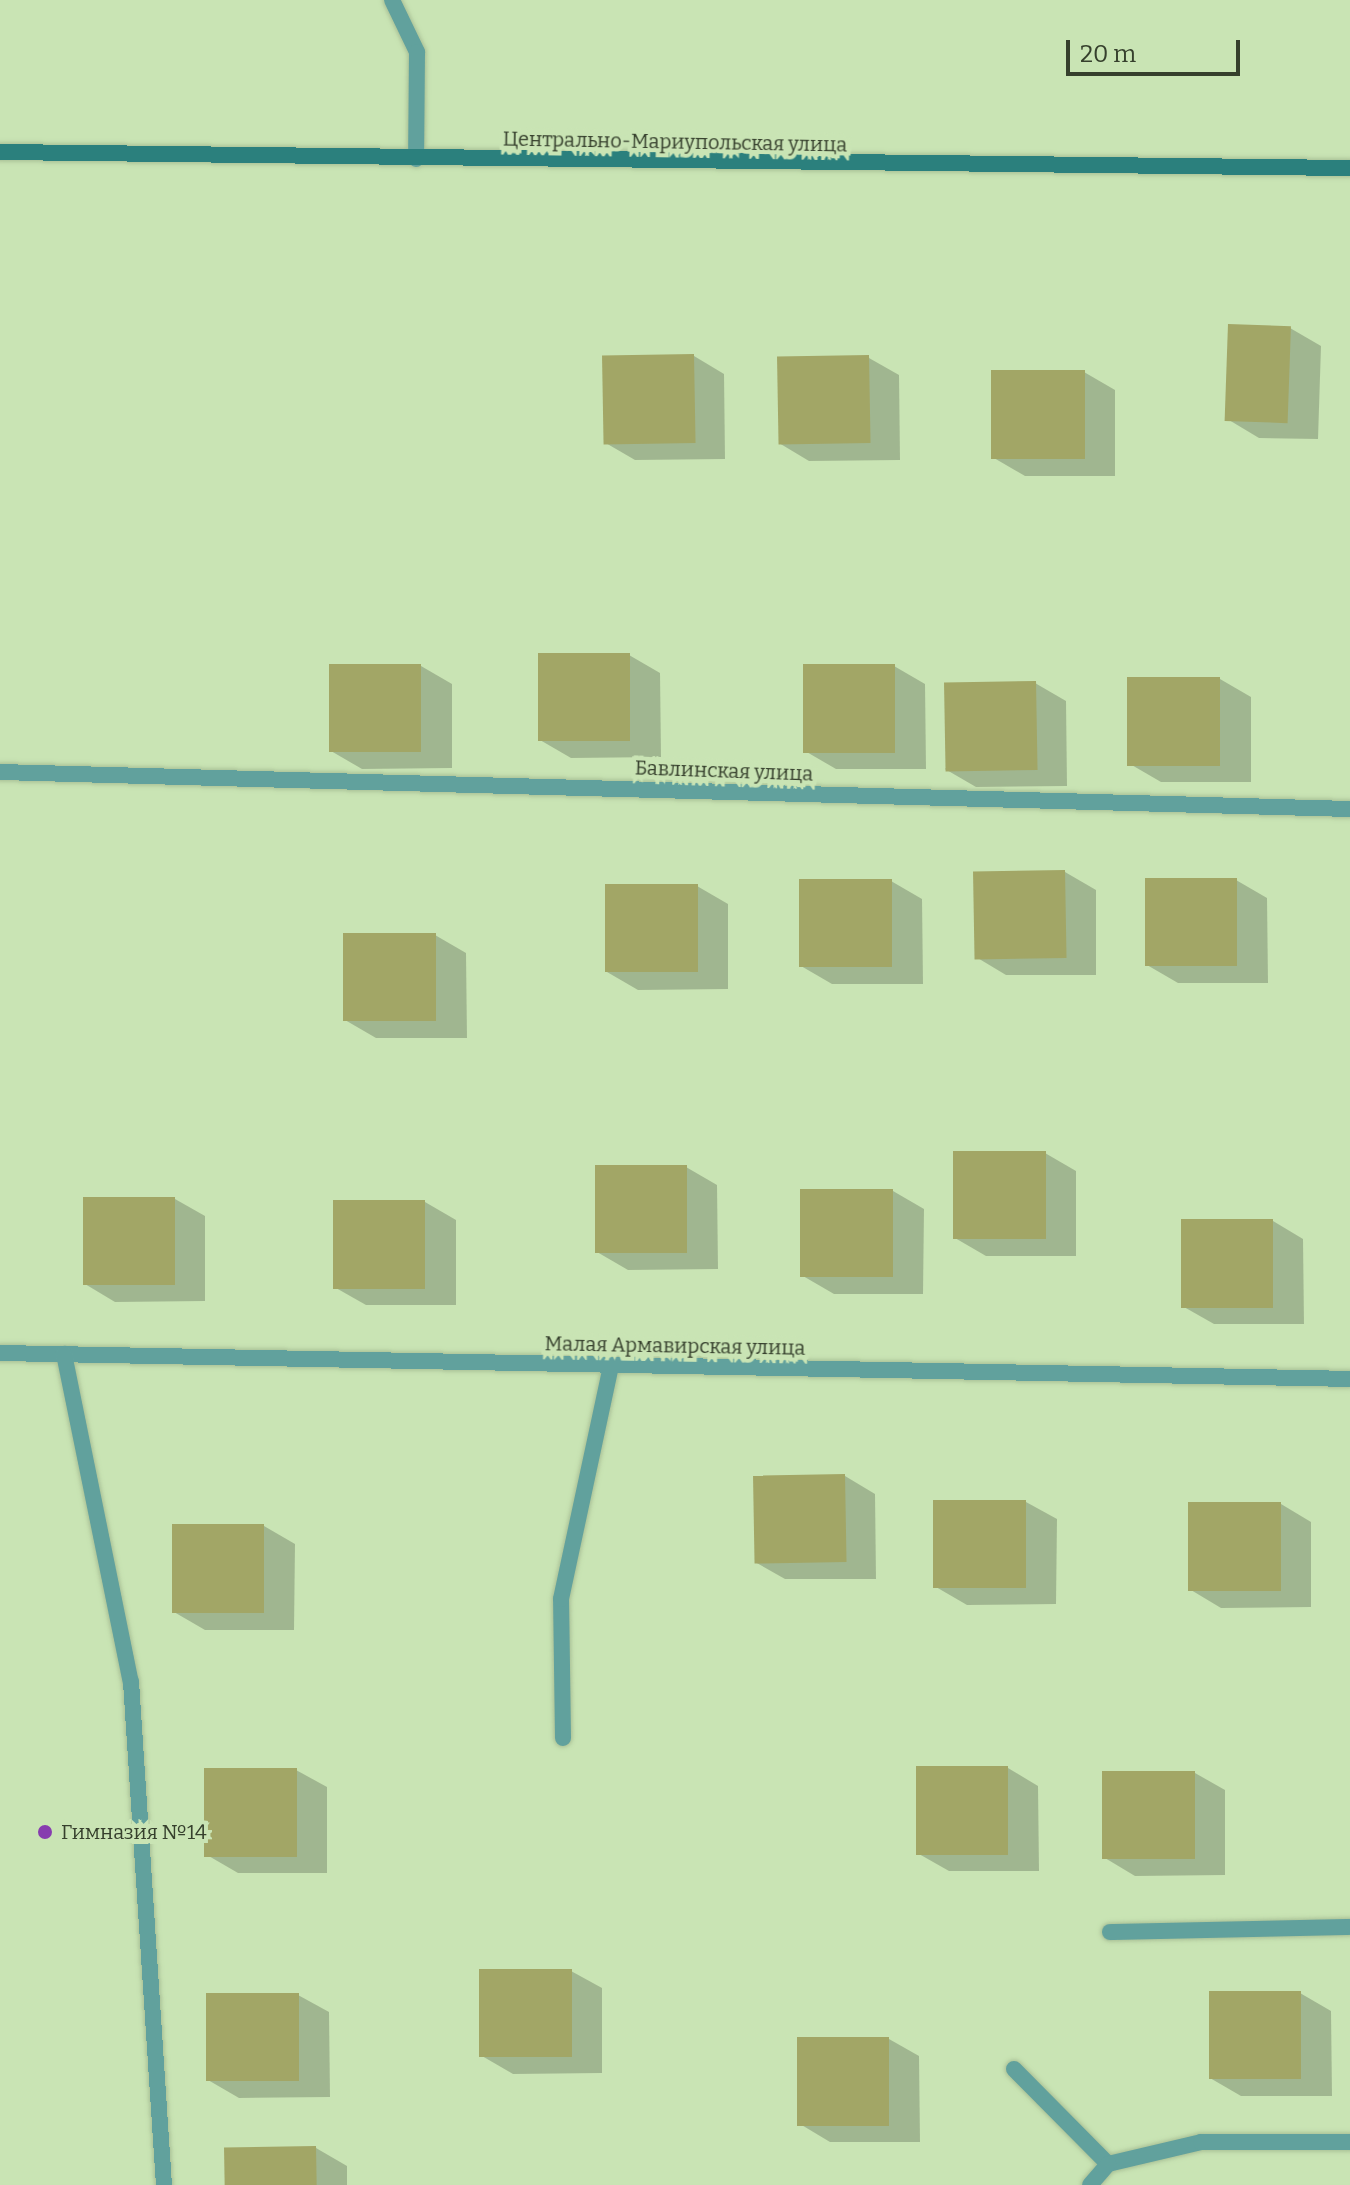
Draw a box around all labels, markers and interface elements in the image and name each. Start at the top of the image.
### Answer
scale bar [1070,24,1244,74]
text: 20 m [1080,40,1136,68]
street label: Центрально-Мариупольская улица [503,127,847,157]
street label: Бавлинская улица [634,756,814,786]
street label: Малая Армавирская улица [544,1332,806,1360]
place label: Гимназия №14 [61,1820,207,1844]
marker: Гимназия №14 [36,1823,54,1841]

